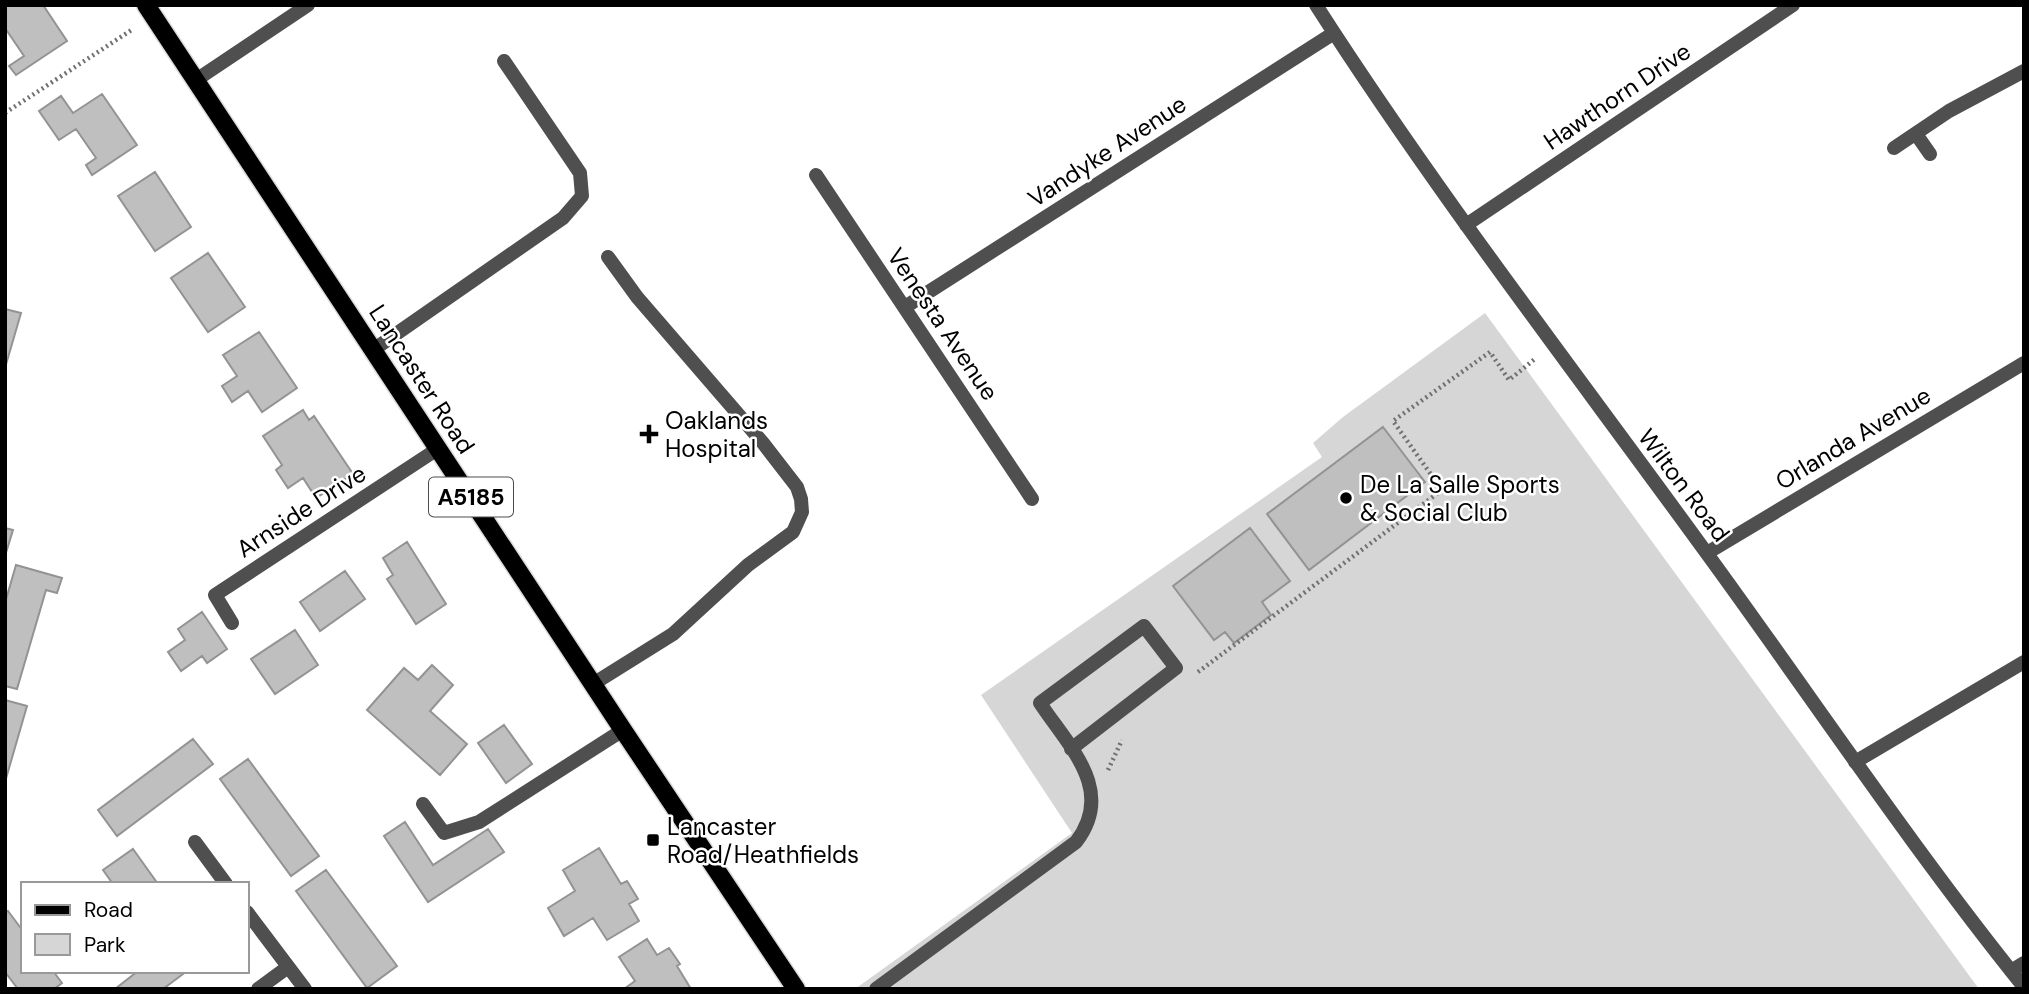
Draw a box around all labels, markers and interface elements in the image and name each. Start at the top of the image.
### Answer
street label: Hawthorn Drive [1538,35,1696,157]
street label: Vandyke Avenue [1022,88,1192,214]
street label: Venesta Avenue [881,242,1005,406]
street label: Lancaster Road [362,299,482,459]
street label: Orlanda Avenue [1770,379,1936,497]
place label: Oaklands Hospital [665,405,768,464]
street label: Wilton Road [1631,422,1737,548]
marker: Oaklands Hospital [639,424,659,444]
street label: Arnside Drive [230,458,372,564]
place label: De La Salle Sports & Social Club [1360,469,1560,528]
road number: A5185 [429,477,513,516]
marker: De La Salle Sports & Social Club [1338,490,1354,506]
place label: Lancaster Road/Heathfields [667,811,859,870]
marker: Lancaster Road/Heathfields [645,832,661,848]
legend [21,882,248,973]
text: Road [84,896,133,924]
text: Park [84,931,126,959]

